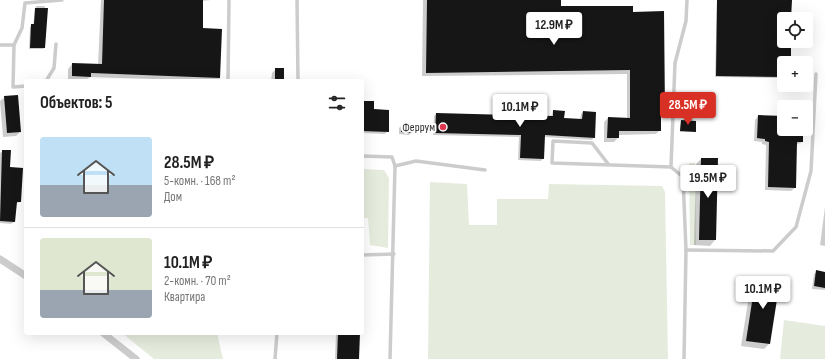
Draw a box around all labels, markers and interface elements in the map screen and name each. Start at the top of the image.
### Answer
pin: 12.9M ₽ [517,12,591,46]
map controls [777,12,813,136]
button: locate [777,12,813,48]
text: 12.9M ₽ [535,17,573,33]
button: + [777,56,813,92]
icon: filters [326,92,348,114]
pin: 28.5M ₽ [651,92,725,126]
text: Объектов: 5 [40,93,113,113]
pin: 10.1M ₽ [483,94,557,128]
text: 28.5M ₽ [669,97,707,113]
text: 10.1M ₽ [502,99,538,115]
button: − [777,100,813,136]
place label: Феррум [402,120,435,135]
marker: Феррум [438,122,448,132]
icon: home [72,153,120,201]
text: 28.5M ₽ [164,153,214,173]
pin: 19.5M ₽ [671,165,745,199]
text: 19.5M ₽ [689,170,727,186]
text: 5-комн. · 168 m² [164,173,236,189]
text: Дом [164,189,182,205]
text: 10.1M ₽ [164,253,212,273]
icon: home [72,254,120,302]
text: 2-комн. · 70 m² [164,273,231,289]
pin: 10.1M ₽ [726,276,800,310]
text: 10.1M ₽ [745,281,781,297]
text: Квартира [164,289,205,305]

